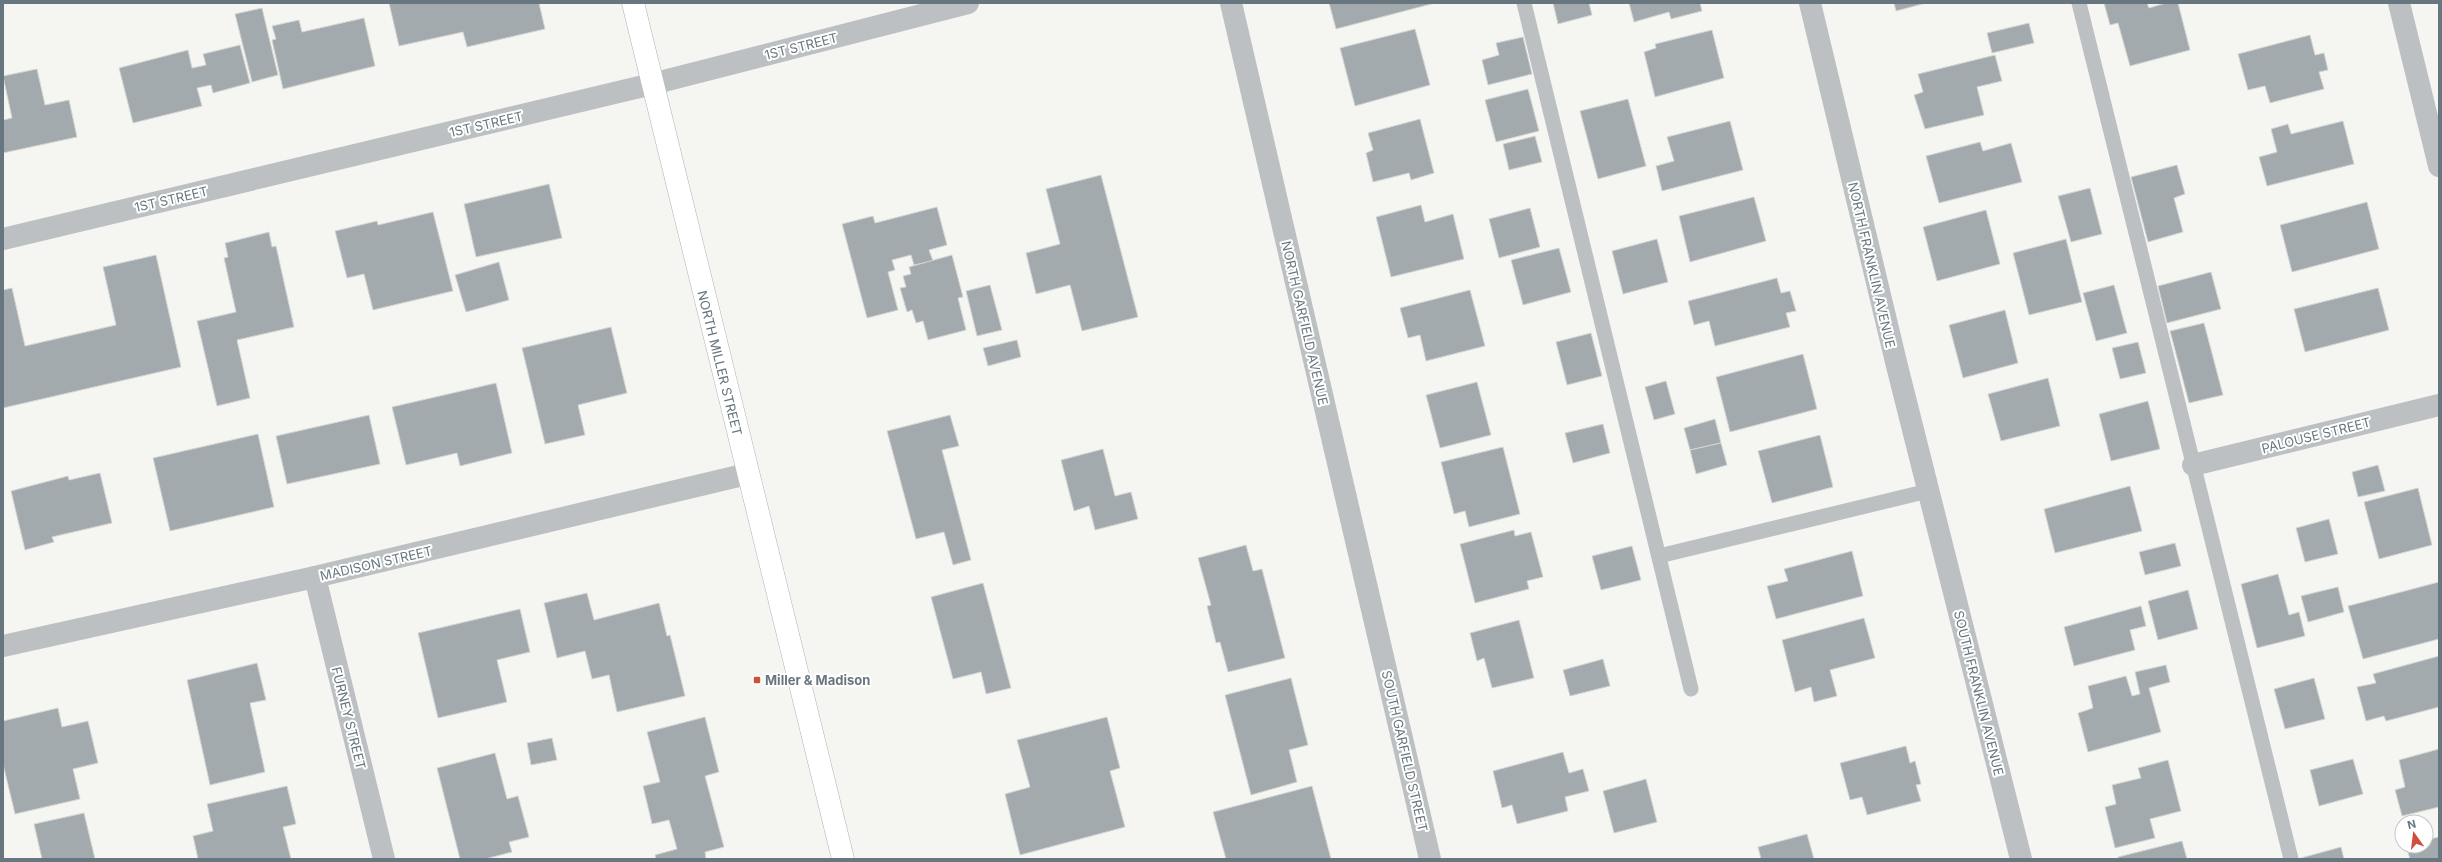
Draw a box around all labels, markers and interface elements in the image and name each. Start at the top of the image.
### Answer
street label: 1ST STREET [763,29,839,63]
street label: 1ST STREET [448,108,524,140]
street label: NORTH FRANKLIN AVENUE [1845,180,1899,350]
street label: 1ST STREET [133,183,209,215]
street label: NORTH GARFIELD AVENUE [1278,239,1332,407]
street label: NORTH MILLER STREET [694,289,746,437]
street label: PALOUSE STREET [2260,414,2372,456]
street label: MADISON STREET [318,542,434,584]
street label: SOUTH FRANKLIN AVENUE [1951,609,2007,777]
street label: FURNEY STREET [329,665,369,771]
street label: SOUTH GARFIELD STREET [1379,669,1431,833]
place label: Miller & Madison [765,672,870,688]
marker: Miller & Madison [752,675,762,685]
north arrow [2394,814,2434,854]
text: N [2406,816,2417,832]

